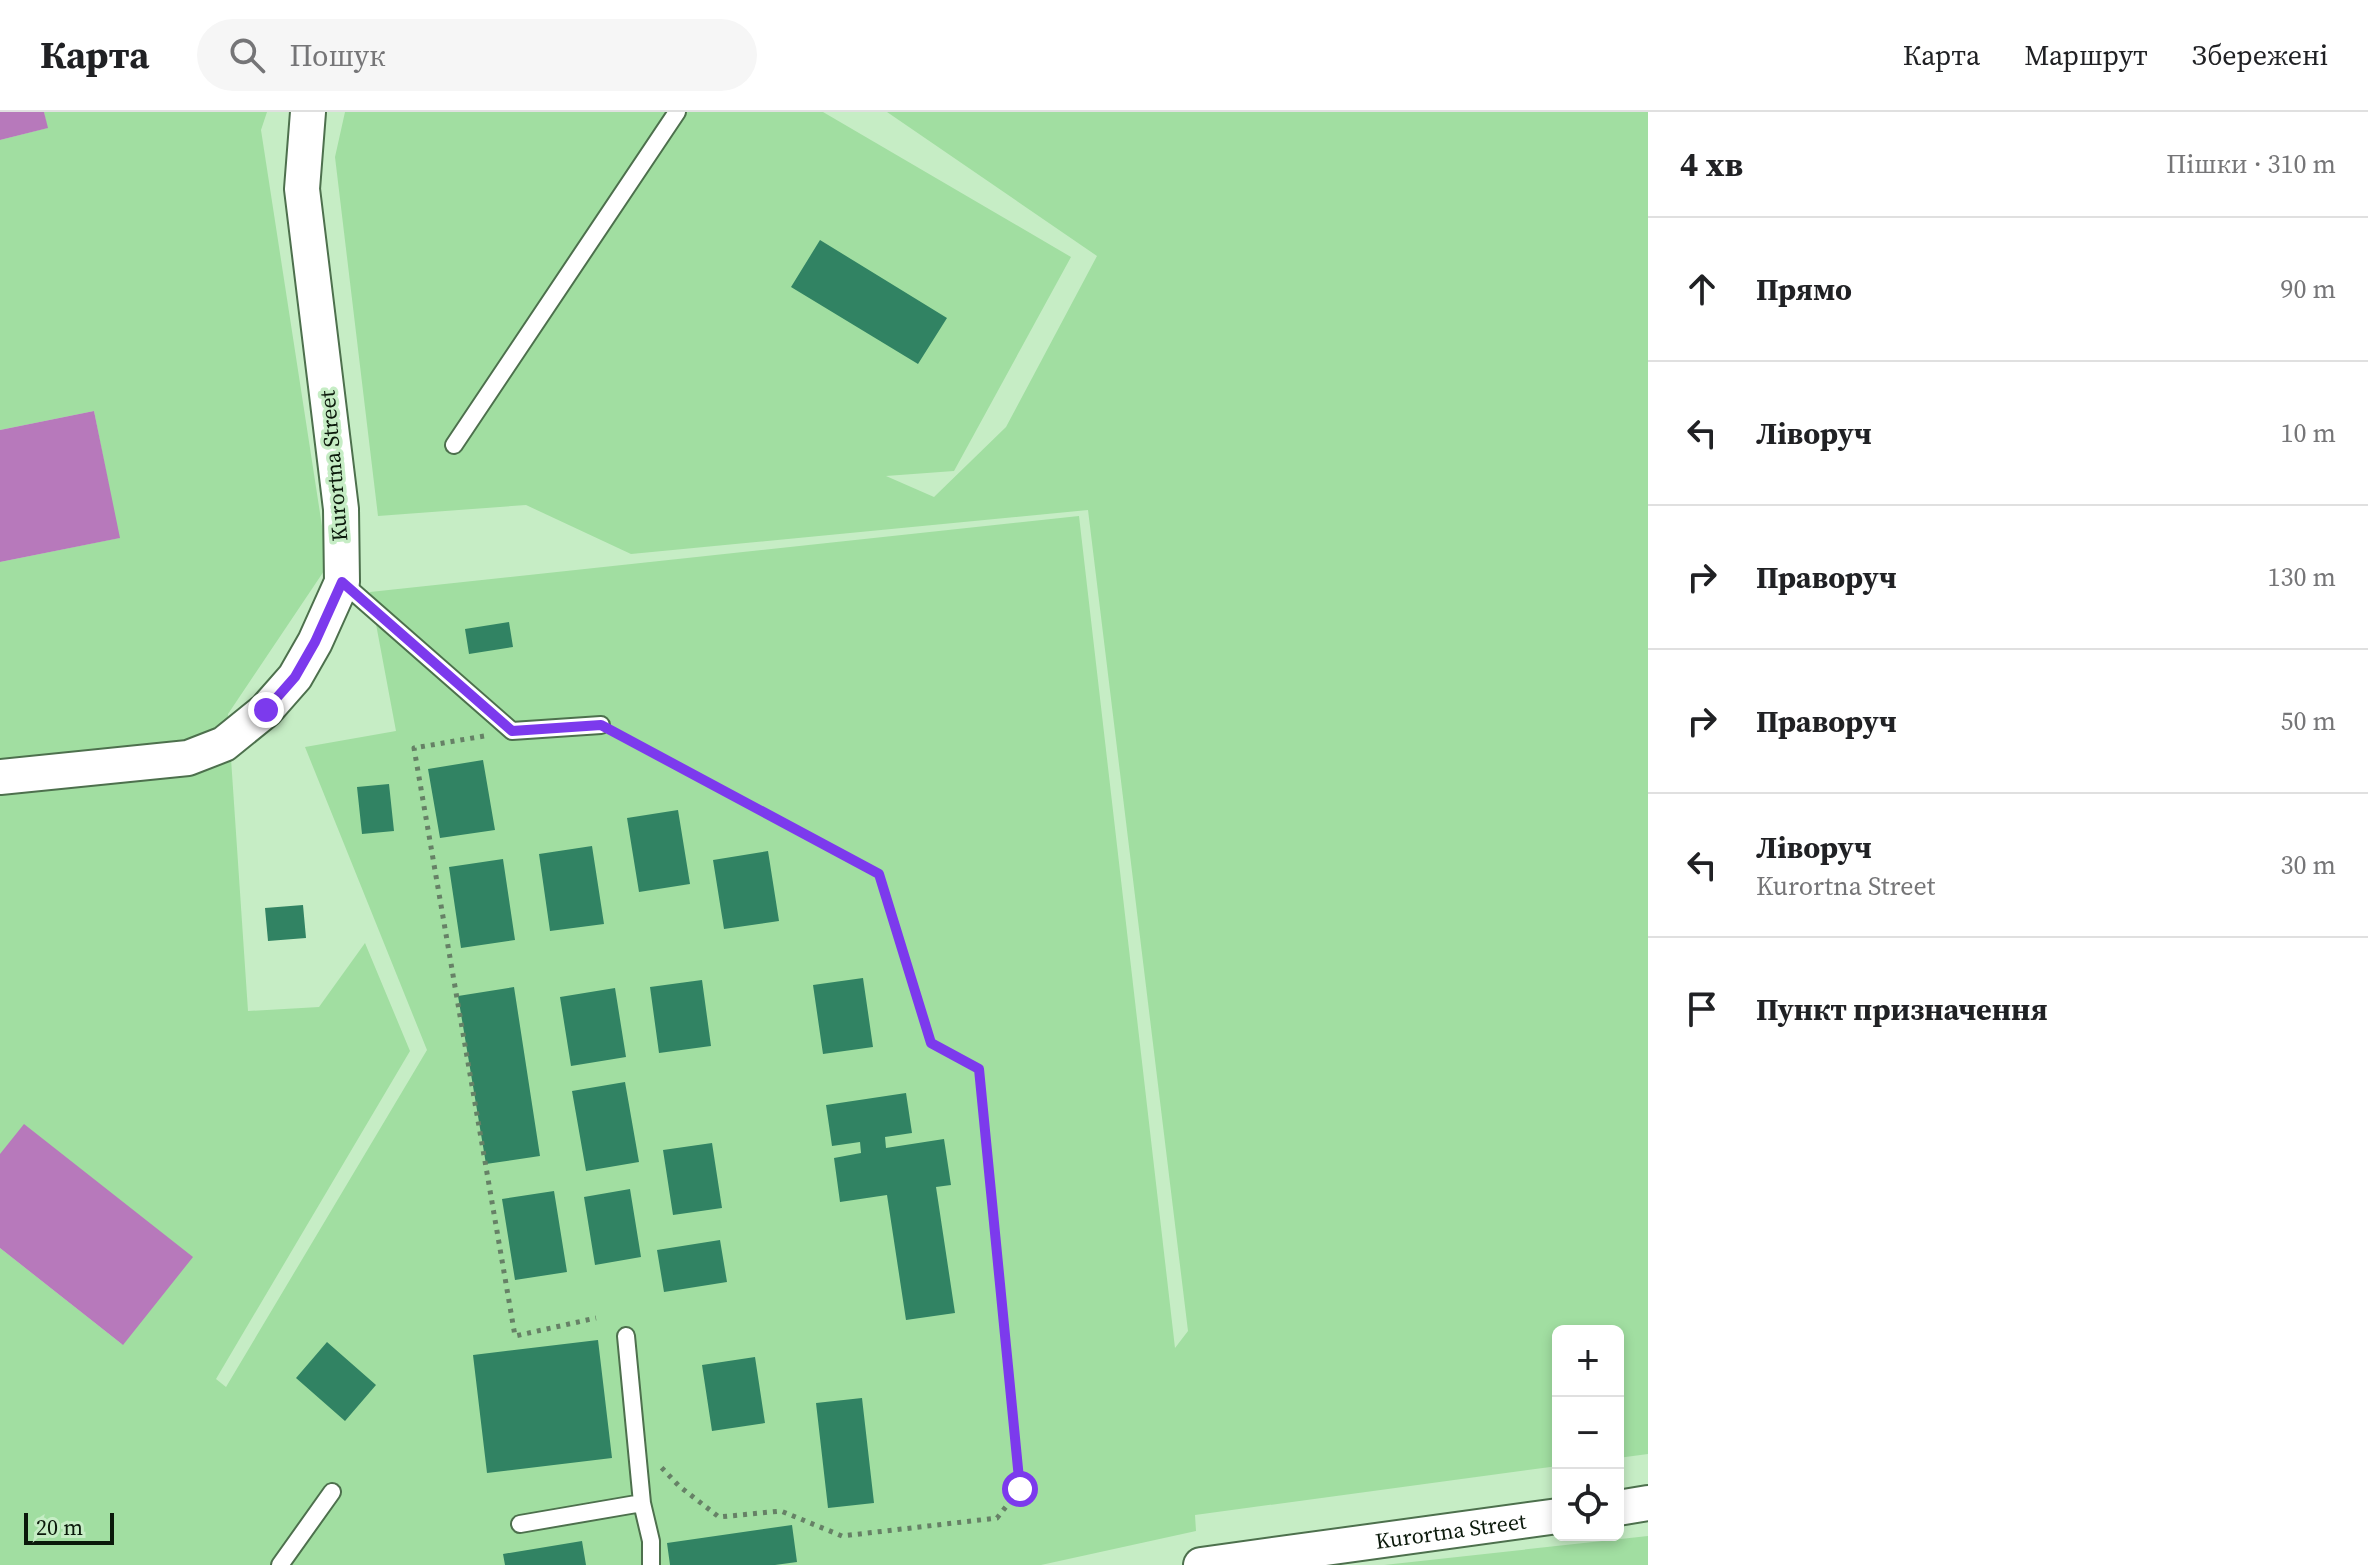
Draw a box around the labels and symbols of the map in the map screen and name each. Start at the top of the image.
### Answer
street label: Kurortna Street [311,388,355,543]
route end [248,692,284,728]
route start [1002,1471,1038,1507]
street label: Kurortna Street [1373,1505,1529,1556]
scale bar [24,1509,114,1545]

